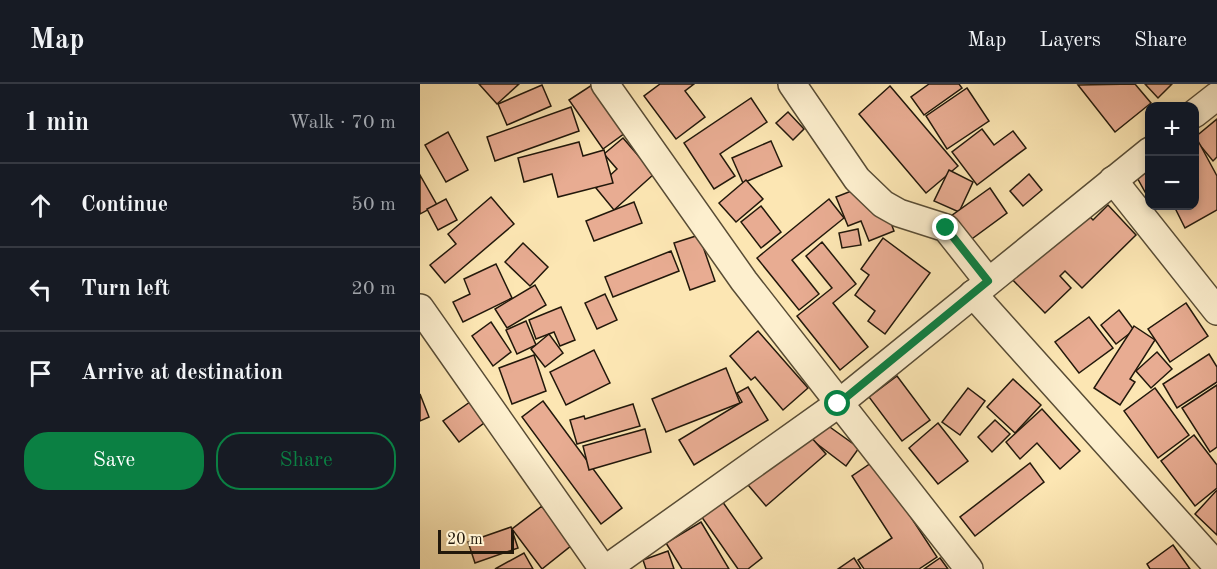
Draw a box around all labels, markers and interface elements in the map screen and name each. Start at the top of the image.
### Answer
text: Map [30,27,84,55]
text: Map [967,30,1006,51]
text: Layers [1039,30,1101,51]
text: Share [1134,30,1187,51]
map controls [1145,102,1199,210]
button: + [1145,102,1199,156]
text: 1 min [24,110,89,136]
text: Walk · 70 m [289,113,396,133]
button: − [1145,156,1199,210]
icon: ahead [24,189,57,222]
text: Continue [81,194,168,216]
text: 50 m [351,195,396,215]
route end [932,214,958,240]
icon: left [24,273,57,306]
text: Turn left [81,278,170,300]
text: 20 m [351,279,396,299]
icon: arrive [24,357,57,390]
text: Arrive at destination [81,362,283,384]
route start [824,390,850,416]
button: Save [24,432,204,490]
button: Share [216,432,396,490]
scale bar [438,527,514,554]
text: 20 m [447,532,483,548]

